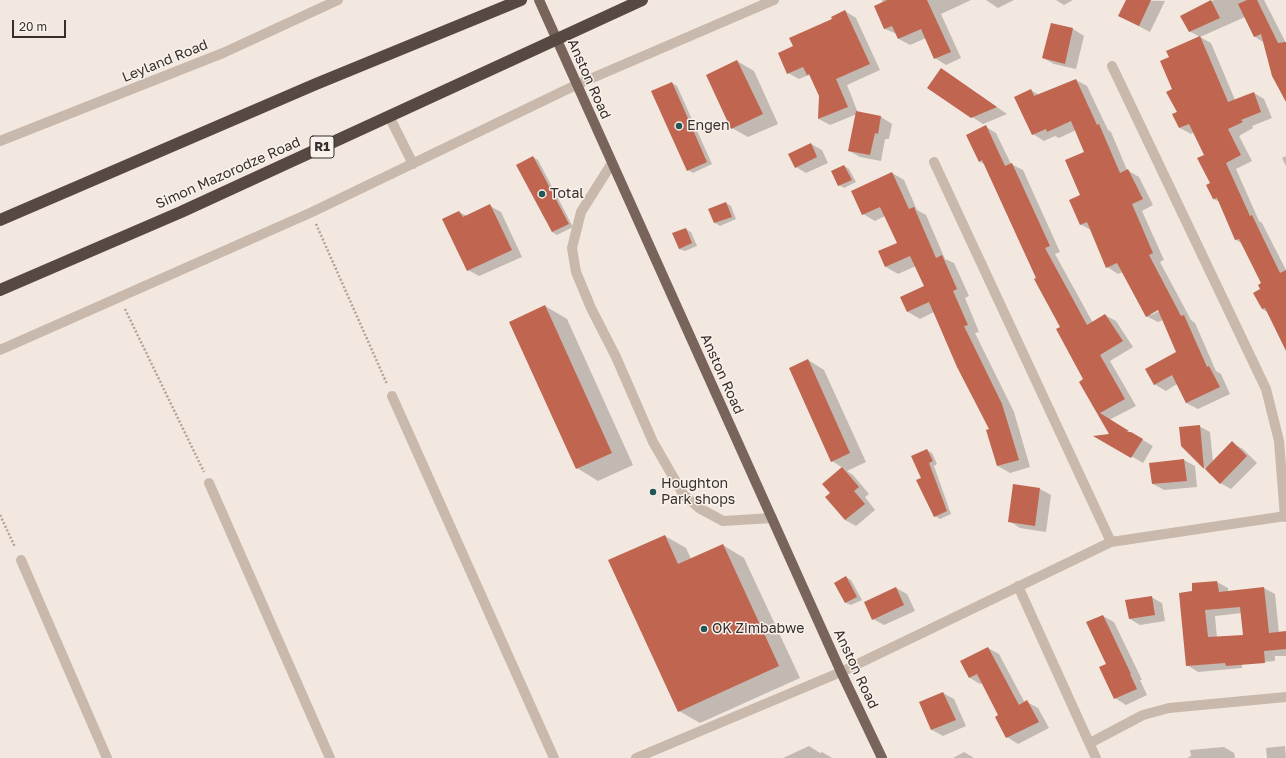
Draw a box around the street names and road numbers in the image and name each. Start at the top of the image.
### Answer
street label: Leyland Road [120,36,210,86]
street label: Anston Road [564,36,614,122]
street label: Simon Mazorodze Road [153,134,303,212]
road number: R1 [310,136,334,158]
street label: Anston Road [697,331,747,417]
street label: Anston Road [830,627,882,711]

